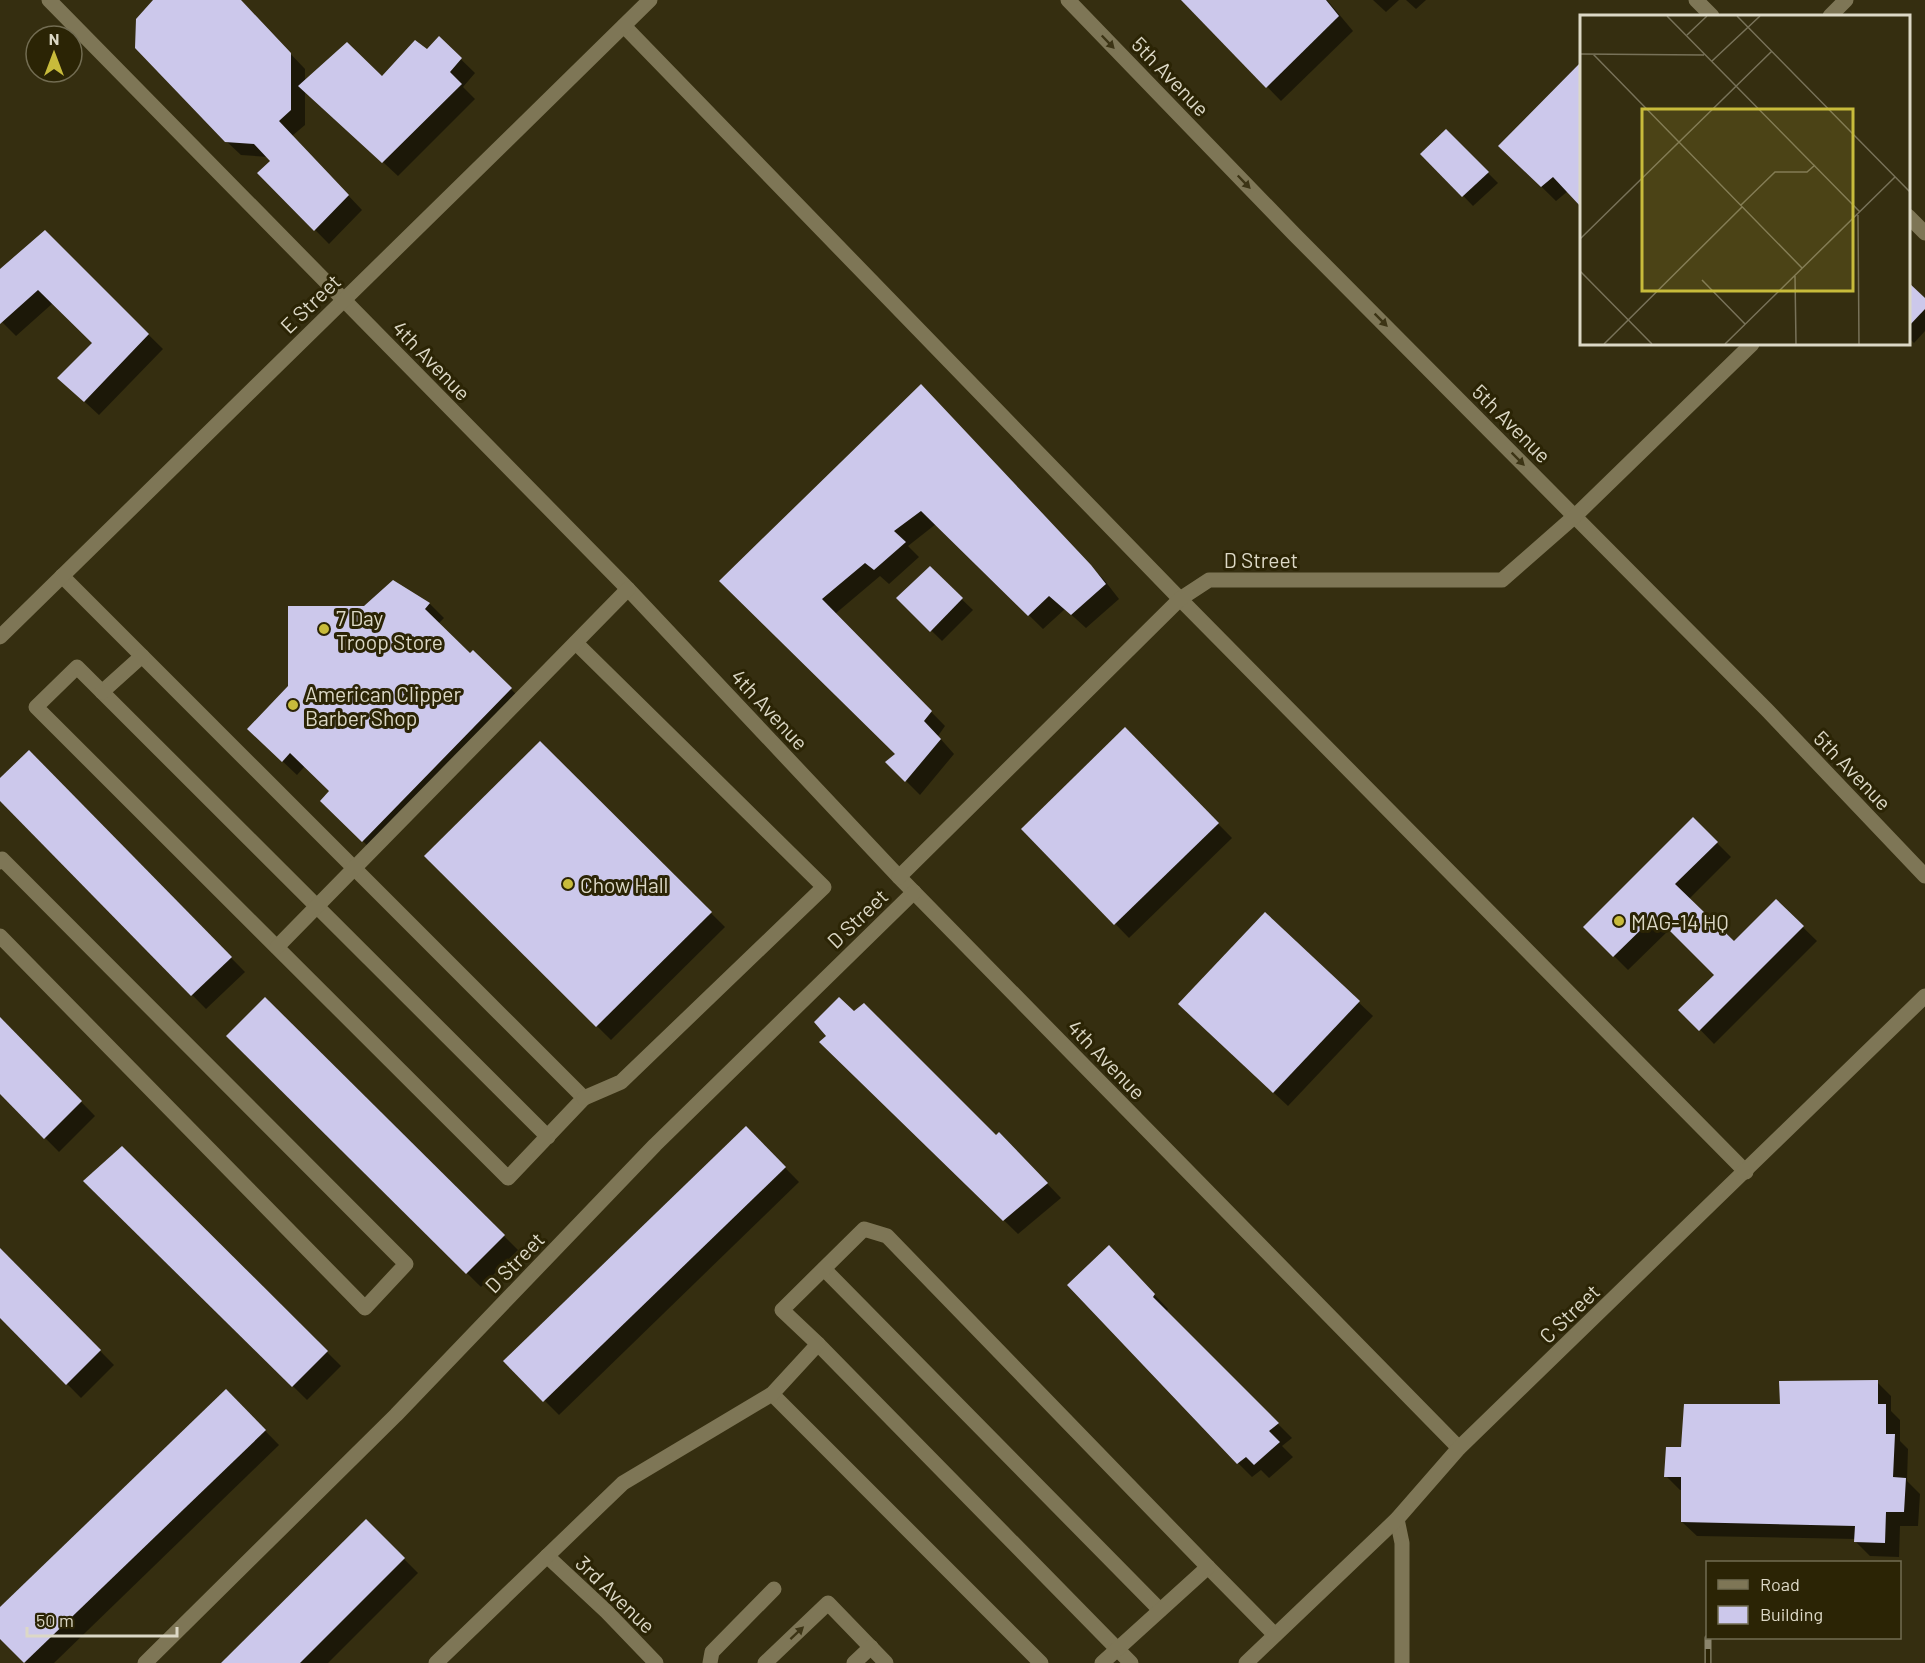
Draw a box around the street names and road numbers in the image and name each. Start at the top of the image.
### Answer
street label: 5th Avenue [1127,31,1215,121]
street label: E Street [275,268,345,338]
street label: 4th Avenue [388,315,476,405]
street label: 5th Avenue [1468,379,1556,467]
street label: D Street [1224,547,1298,572]
street label: 4th Avenue [726,663,814,755]
street label: 5th Avenue [1809,725,1897,815]
street label: D Street [822,883,892,953]
street label: 4th Avenue [1063,1014,1151,1104]
street label: D Street [479,1227,549,1297]
street label: C Street [1534,1278,1604,1348]
street label: 3rd Avenue [571,1550,661,1638]

